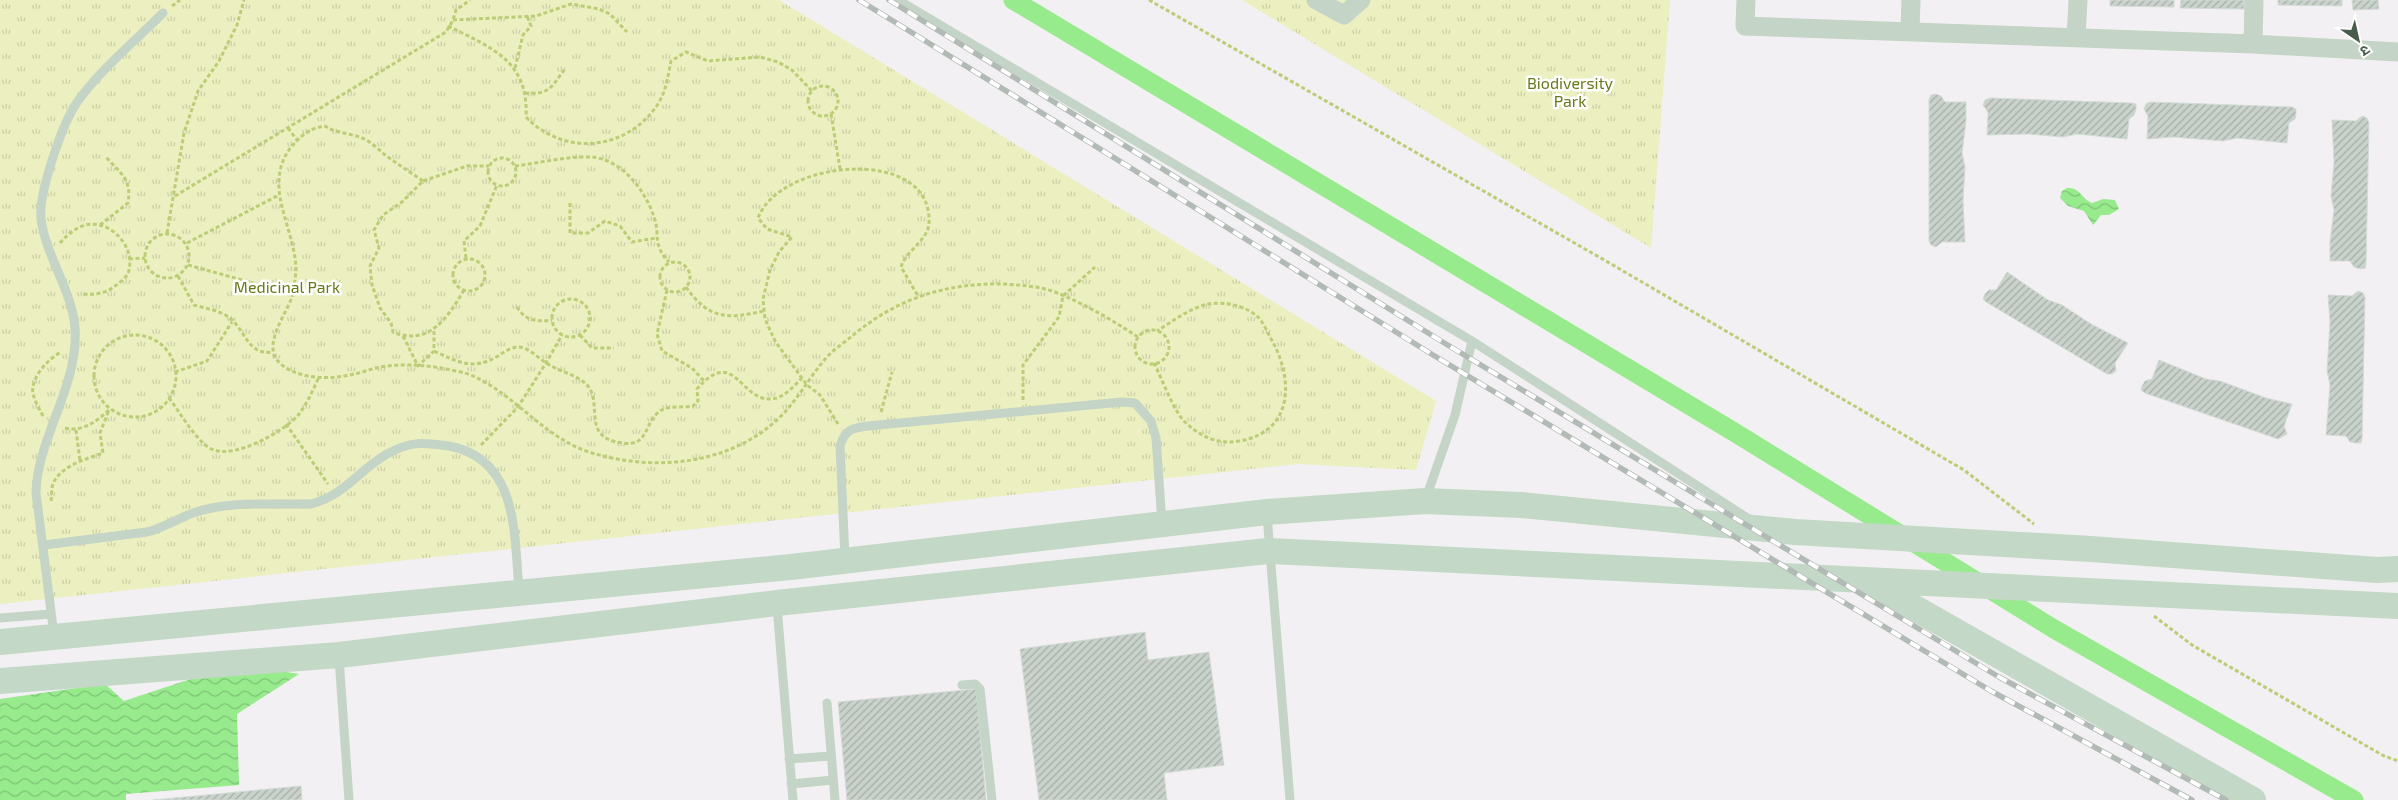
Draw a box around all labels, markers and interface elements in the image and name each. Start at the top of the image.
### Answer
north arrow [2333,15,2383,65]
text: उ [2357,42,2374,61]
park label: Biodiversity Park [1527,73,1614,110]
park label: Medicinal Park [234,277,340,296]

